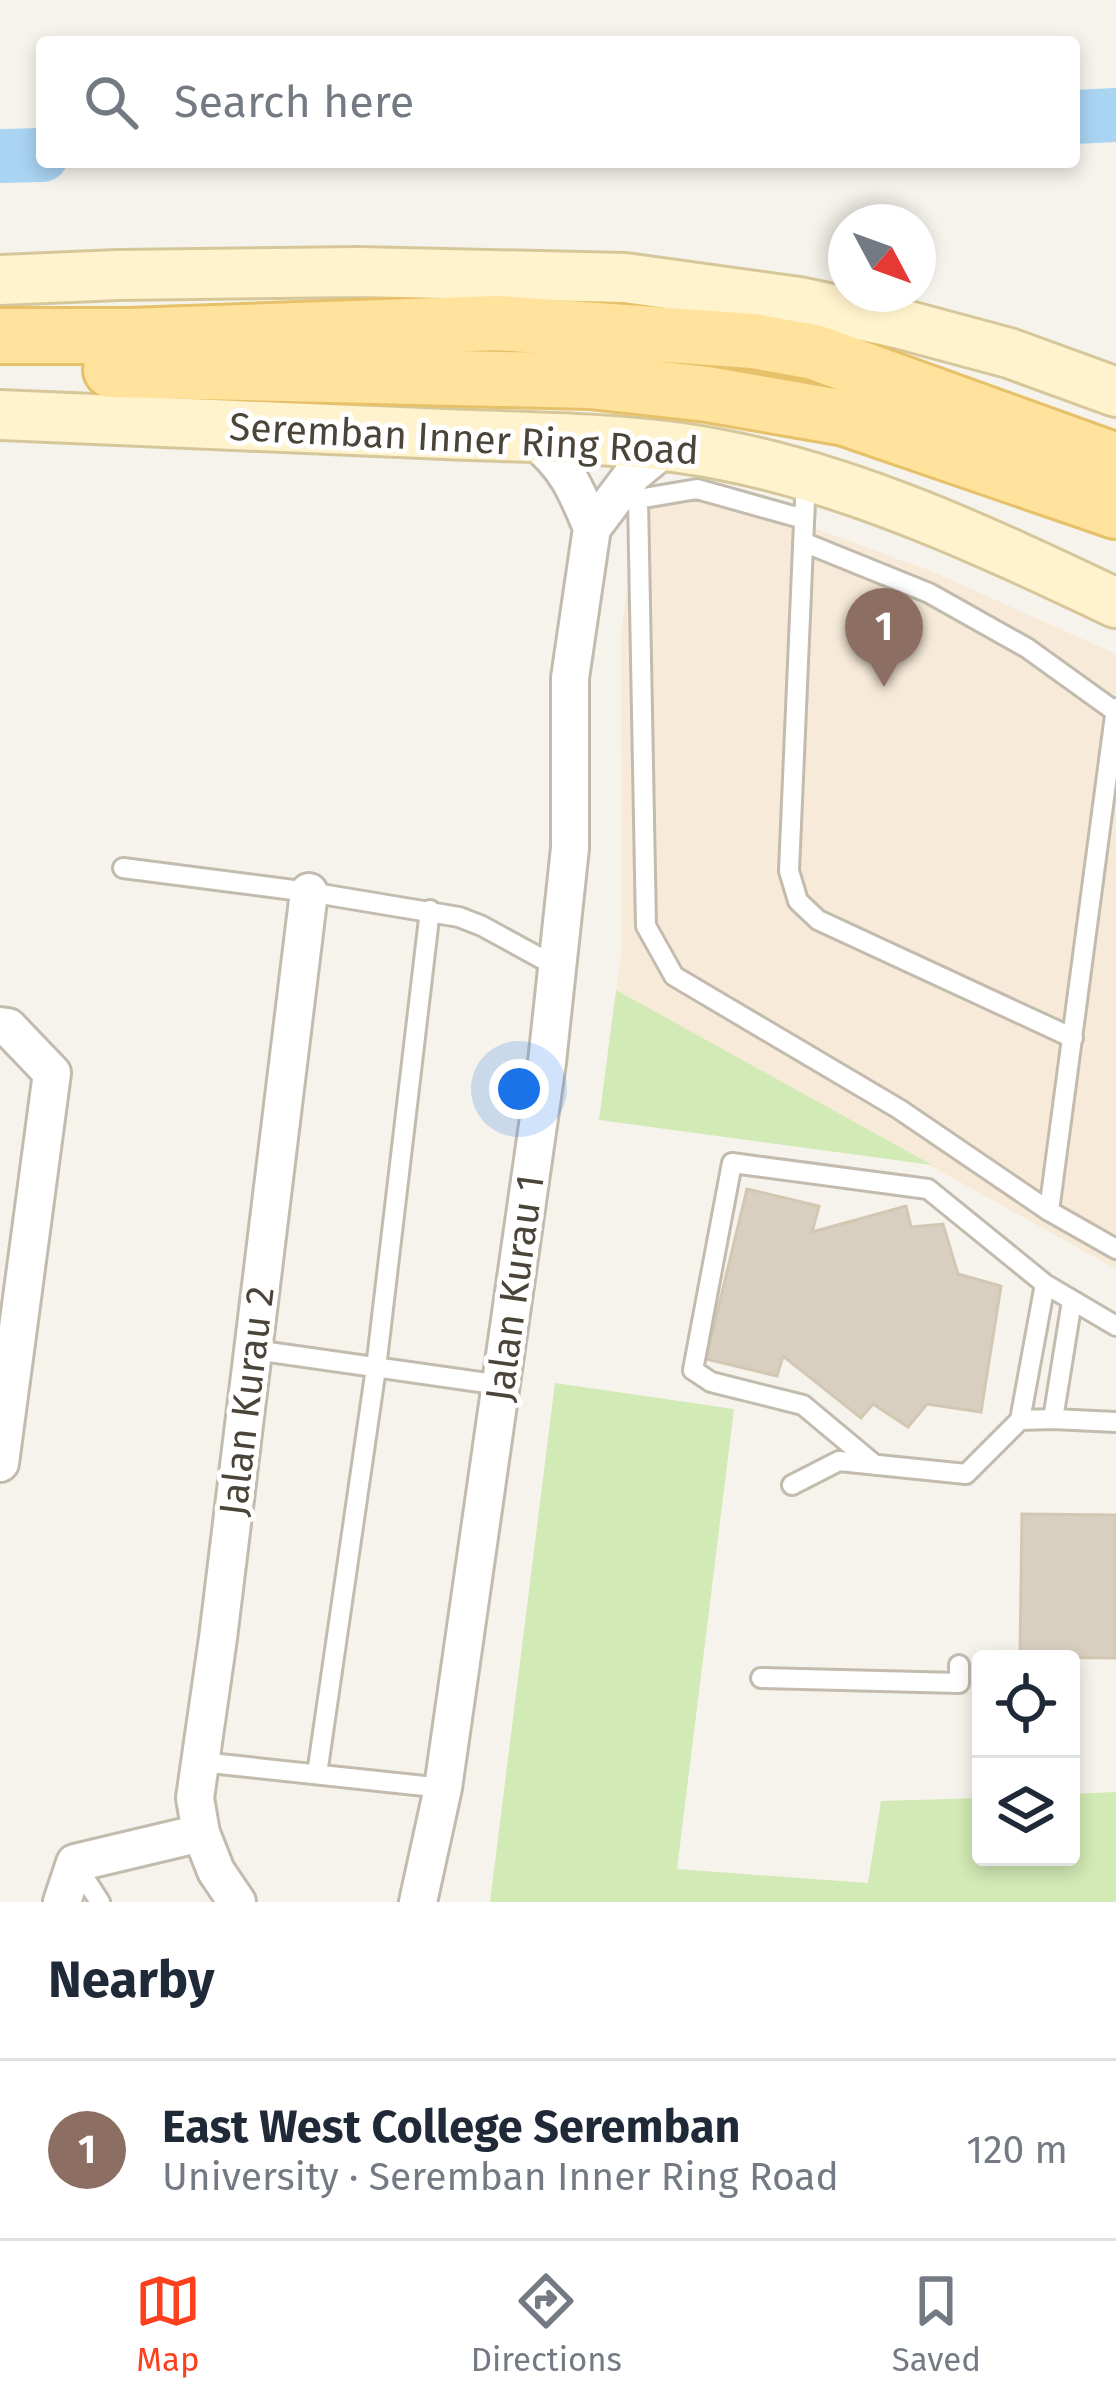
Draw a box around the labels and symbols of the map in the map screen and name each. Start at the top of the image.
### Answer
north arrow [828,204,936,312]
street label: Seremban Inner Ring Road [228,404,700,474]
pin: 1 [845,588,923,687]
your location [489,1059,549,1119]
street label: Jalan Kurau 1 [476,1172,554,1404]
street label: Jalan Kurau 2 [210,1284,284,1518]

